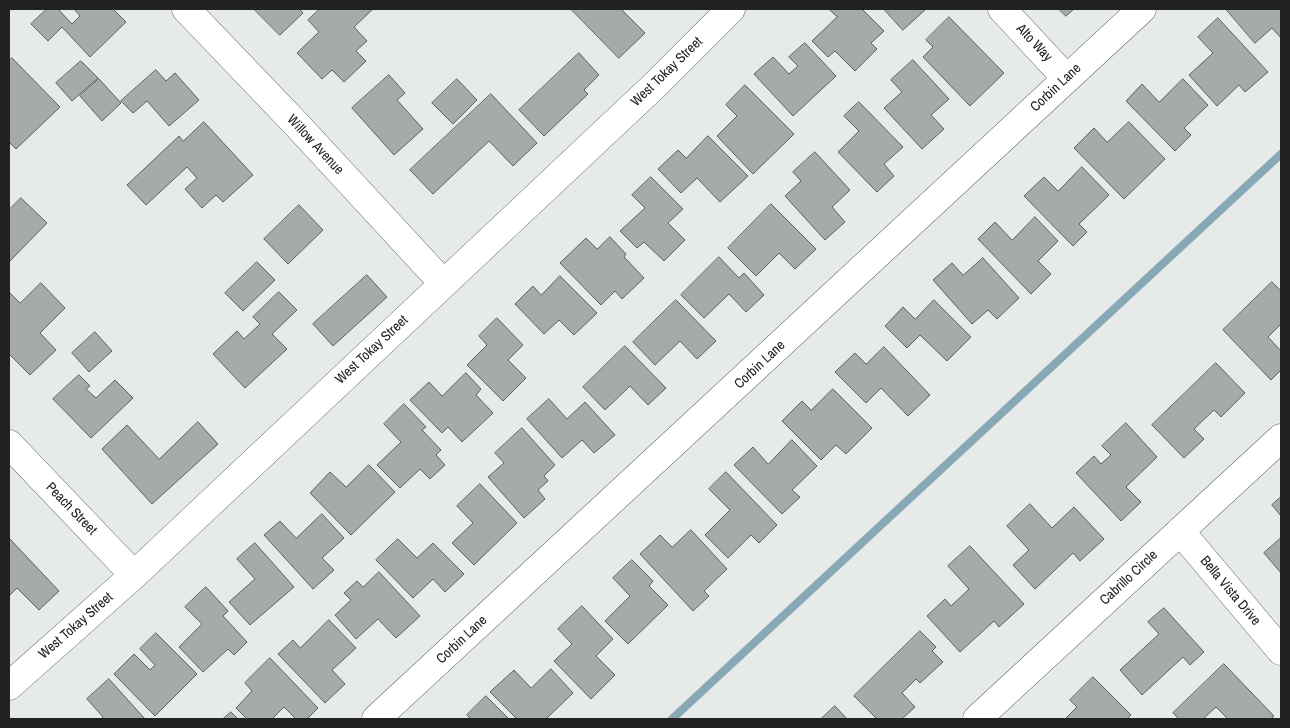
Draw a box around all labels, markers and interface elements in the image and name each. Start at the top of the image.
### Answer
street label: Alto Way [1012,21,1056,65]
street label: West Tokay Street [628,34,706,110]
street label: Corbin Lane [1027,60,1085,116]
street label: Willow Avenue [283,112,347,178]
street label: West Tokay Street [332,312,412,388]
street label: Corbin Lane [731,337,789,393]
street label: Peach Street [42,479,100,539]
street label: Cabrillo Circle [1097,547,1161,609]
street label: Bella Vista Drive [1196,553,1264,629]
street label: West Tokay Street [35,589,117,663]
street label: Corbin Lane [433,612,491,668]

